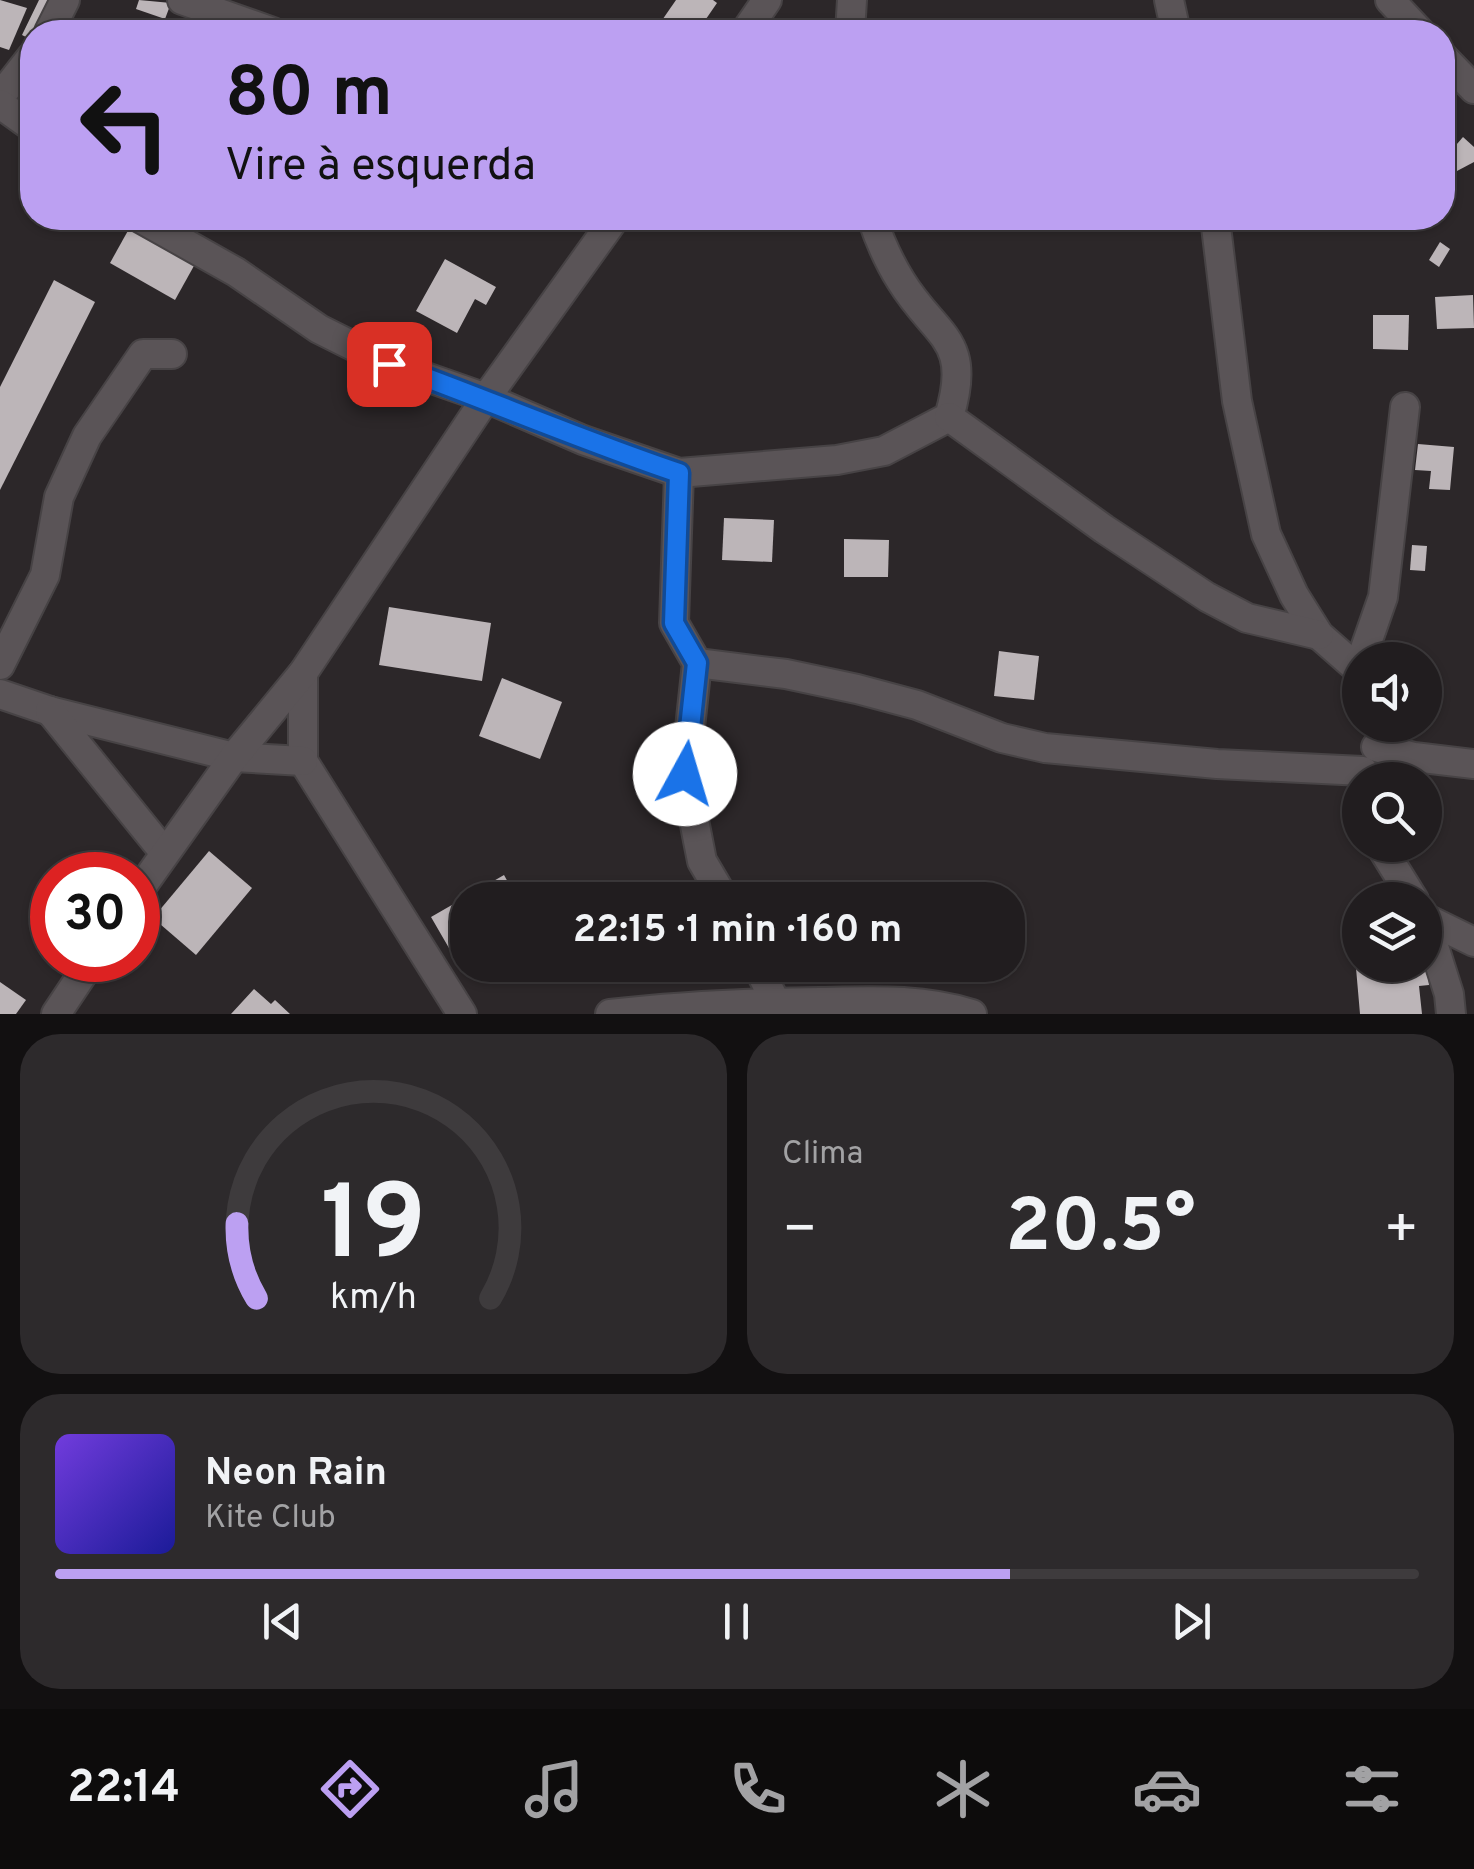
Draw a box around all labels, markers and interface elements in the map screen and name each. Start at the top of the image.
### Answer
text: 80 m [225,52,393,141]
icon: left [60,60,190,190]
text: Vire à esquerda [225,139,536,196]
pin [347,322,432,407]
icon: arrive [362,337,417,392]
map controls [1342,642,1442,982]
button: sound [1342,642,1442,742]
position arrow [633,722,737,826]
button: search [1342,762,1442,862]
speed limit sign: 30 [30,852,160,982]
button: layers [1342,882,1442,982]
text: 22:15 · 1 min · 160 m [573,907,902,956]
text: Clima [782,1135,863,1175]
text: 19 [321,1164,426,1296]
text: 20.5° [1005,1183,1196,1278]
text: − [782,1197,817,1267]
text: + [1384,1197,1419,1267]
text: km/h [330,1276,417,1322]
text: Neon Rain [205,1450,387,1499]
text: Kite Club [205,1499,336,1539]
icon: previous [255,1594,310,1649]
icon: pause [709,1594,764,1649]
icon: next [1164,1594,1219,1649]
icon: directions [315,1754,385,1824]
icon: music [519,1754,589,1824]
icon: phone [723,1754,793,1824]
icon: climate [928,1754,998,1824]
icon: car [1132,1754,1202,1824]
icon: filters [1337,1754,1407,1824]
text: 22:14 [67,1761,180,1818]

